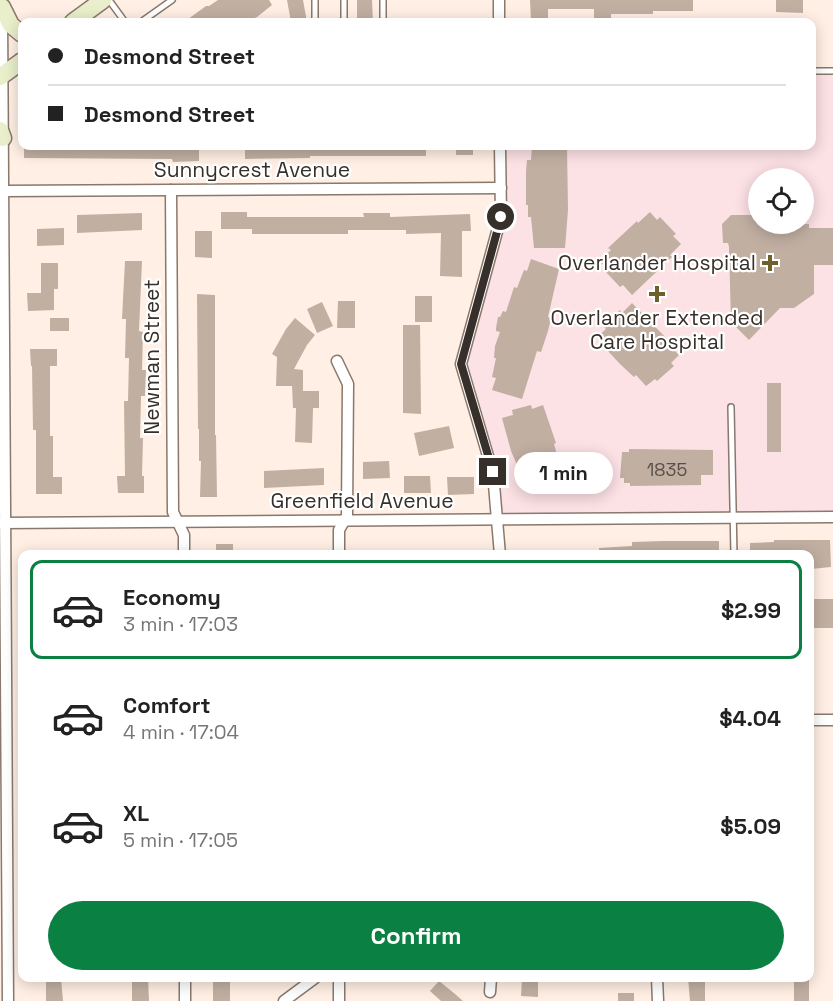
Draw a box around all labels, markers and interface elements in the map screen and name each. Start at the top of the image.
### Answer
text: Desmond Street [84,42,255,70]
text: Desmond Street [84,100,255,128]
street label: Sunnycrest Avenue [154,156,350,183]
map controls [748,168,814,234]
button: locate [748,168,814,234]
route start [487,203,514,230]
place label: Overlander Hospital [558,249,756,276]
marker: Overlander Hospital [761,254,779,272]
street label: Newman Street [138,279,165,435]
marker: Overlander Extended Care Hospital [648,285,666,303]
place label: Overlander Extended Care Hospital [551,304,764,355]
callout: 1 min [514,451,613,493]
route end [479,458,506,485]
house number: 1835 [647,458,687,481]
text: 1 min [539,460,588,486]
street label: Greenfield Avenue [270,487,454,514]
icon: car [51,583,105,637]
text: Economy [123,583,221,611]
text: $2.99 [721,596,781,624]
text: 3 min · 17:03 [123,611,238,637]
icon: car [51,691,105,745]
text: Comfort [123,691,211,719]
text: $4.04 [719,704,781,732]
text: 4 min · 17:04 [123,719,239,745]
icon: car [51,799,105,853]
text: XL [123,799,149,827]
text: $5.09 [720,812,781,840]
text: 5 min · 17:05 [123,827,238,853]
button: Confirm [48,901,784,970]

